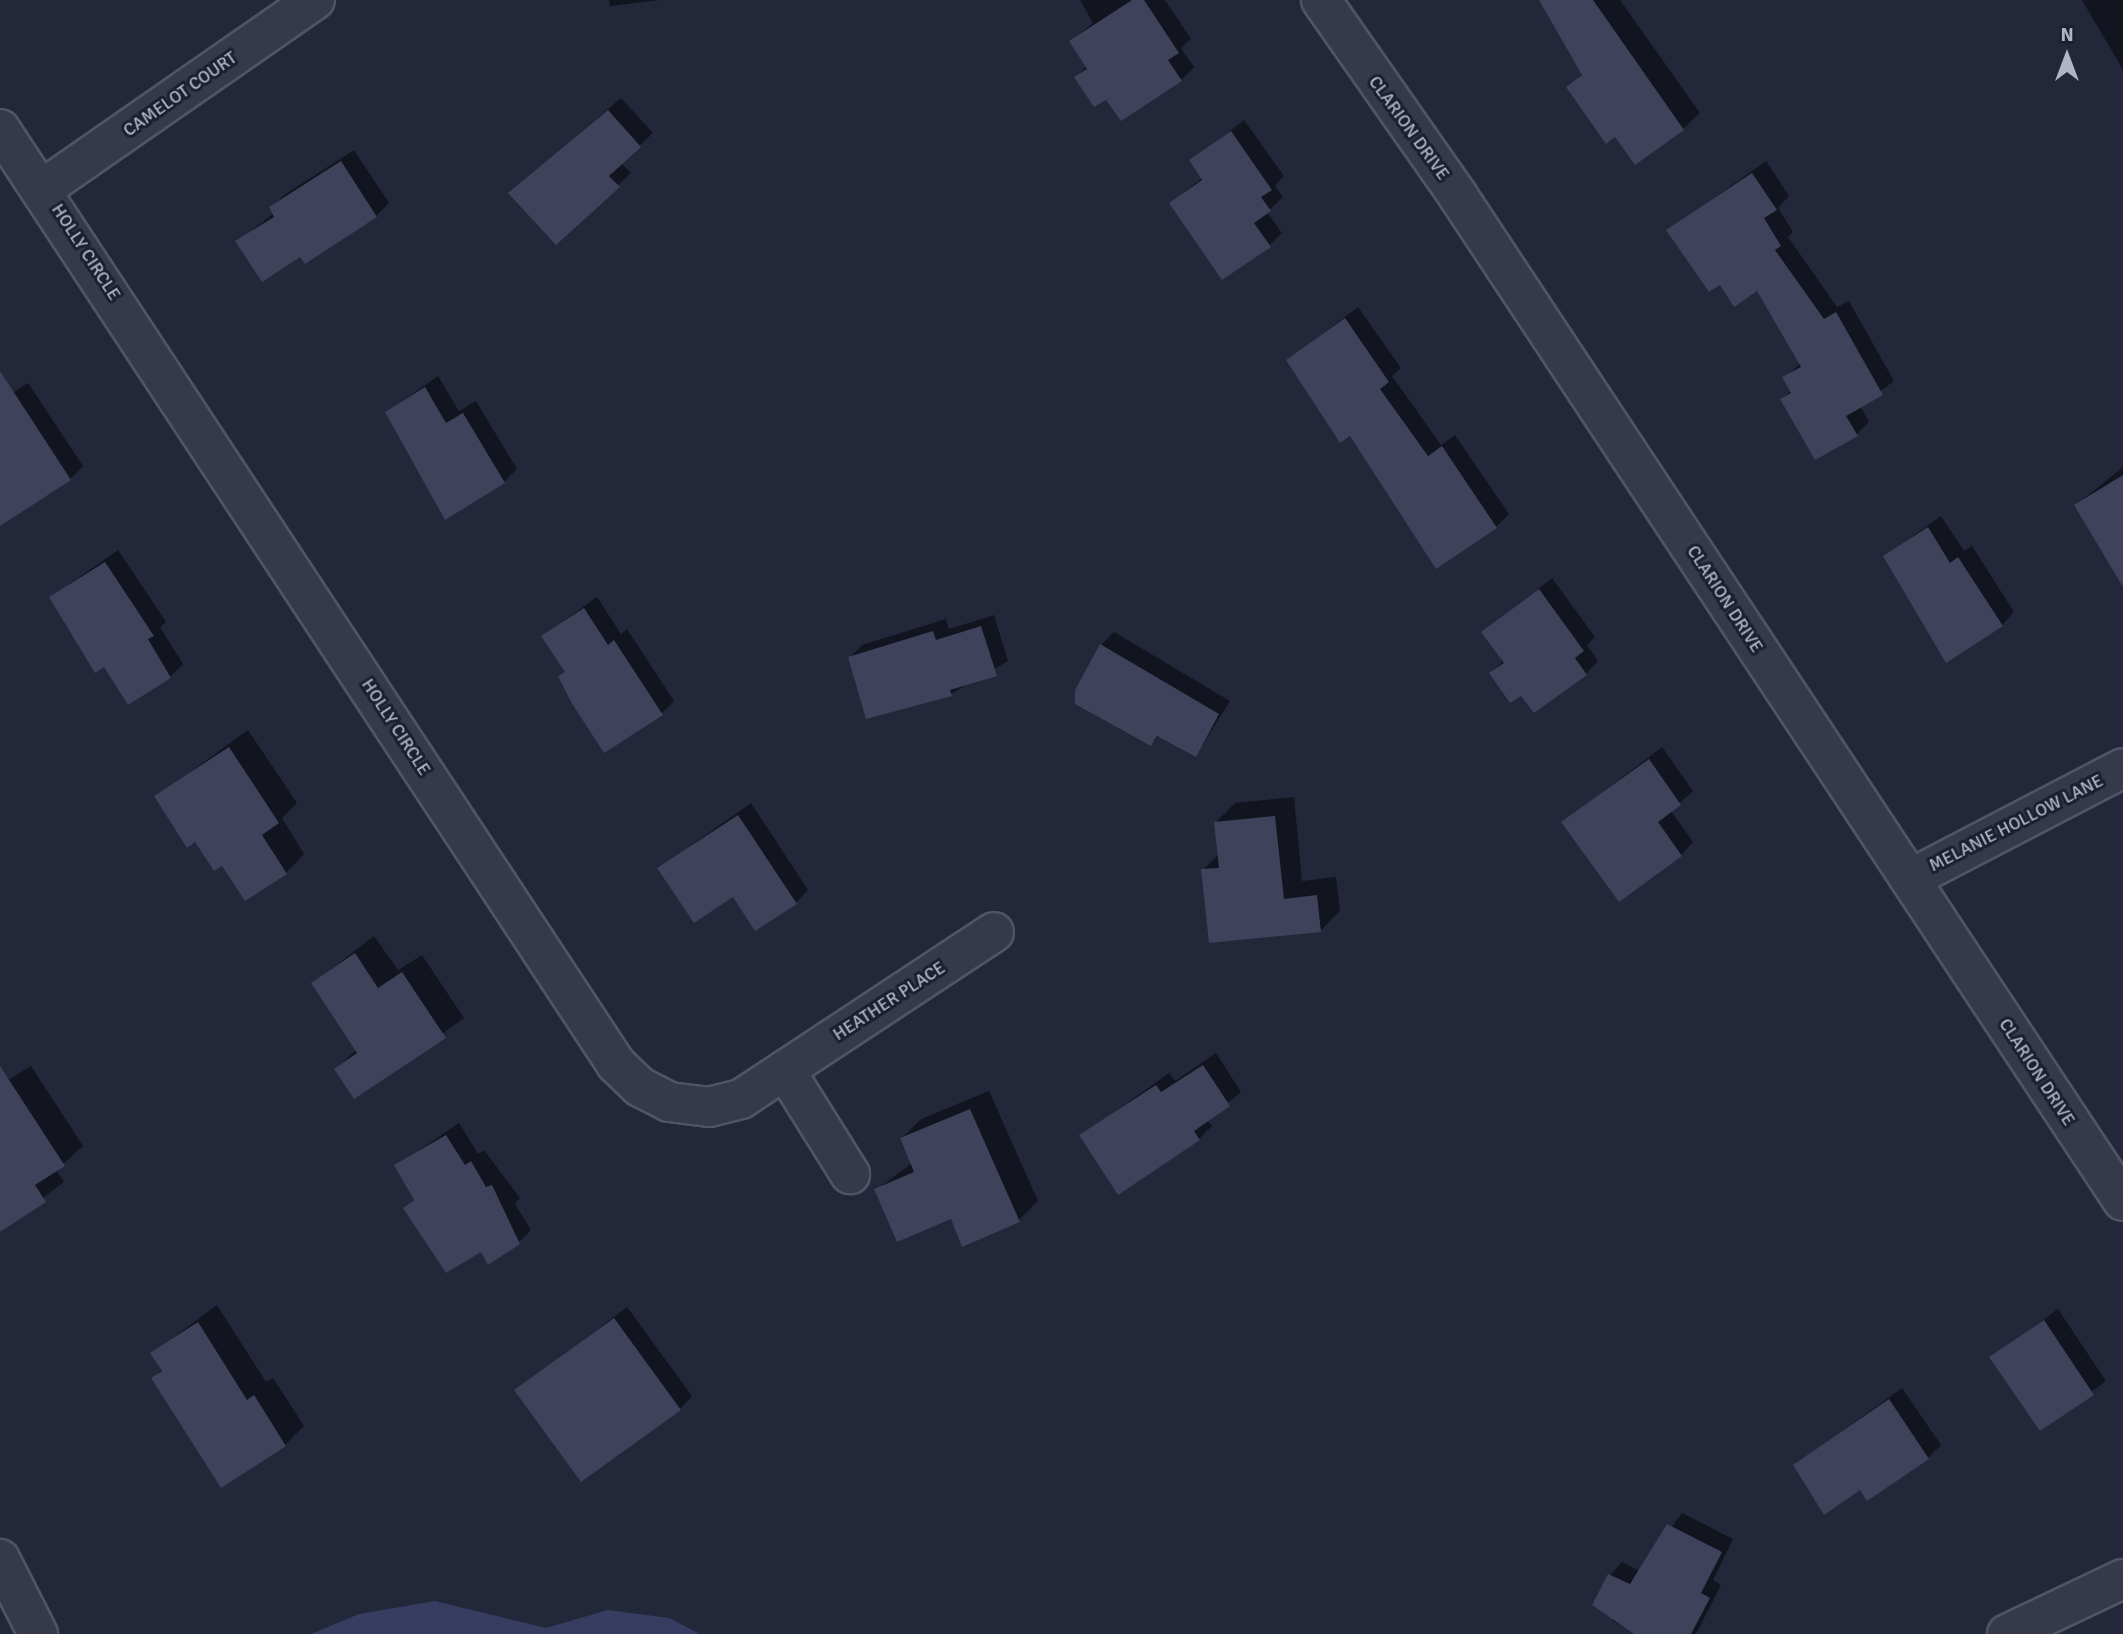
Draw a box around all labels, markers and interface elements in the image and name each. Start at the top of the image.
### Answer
north arrow [2032,21,2102,91]
text: N [2060,23,2074,47]
street label: CAMELOT COURT [119,47,241,141]
street label: CLARION DRIVE [1364,72,1454,184]
street label: HOLLY CIRCLE [47,200,125,304]
street label: CLARION DRIVE [1682,541,1768,657]
street label: HOLLY CIRCLE [357,675,435,779]
street label: MELANIE HOLLOW LANE [1925,770,2107,876]
street label: HEATHER PLACE [829,957,949,1045]
street label: CLARION DRIVE [1994,1014,2080,1130]

